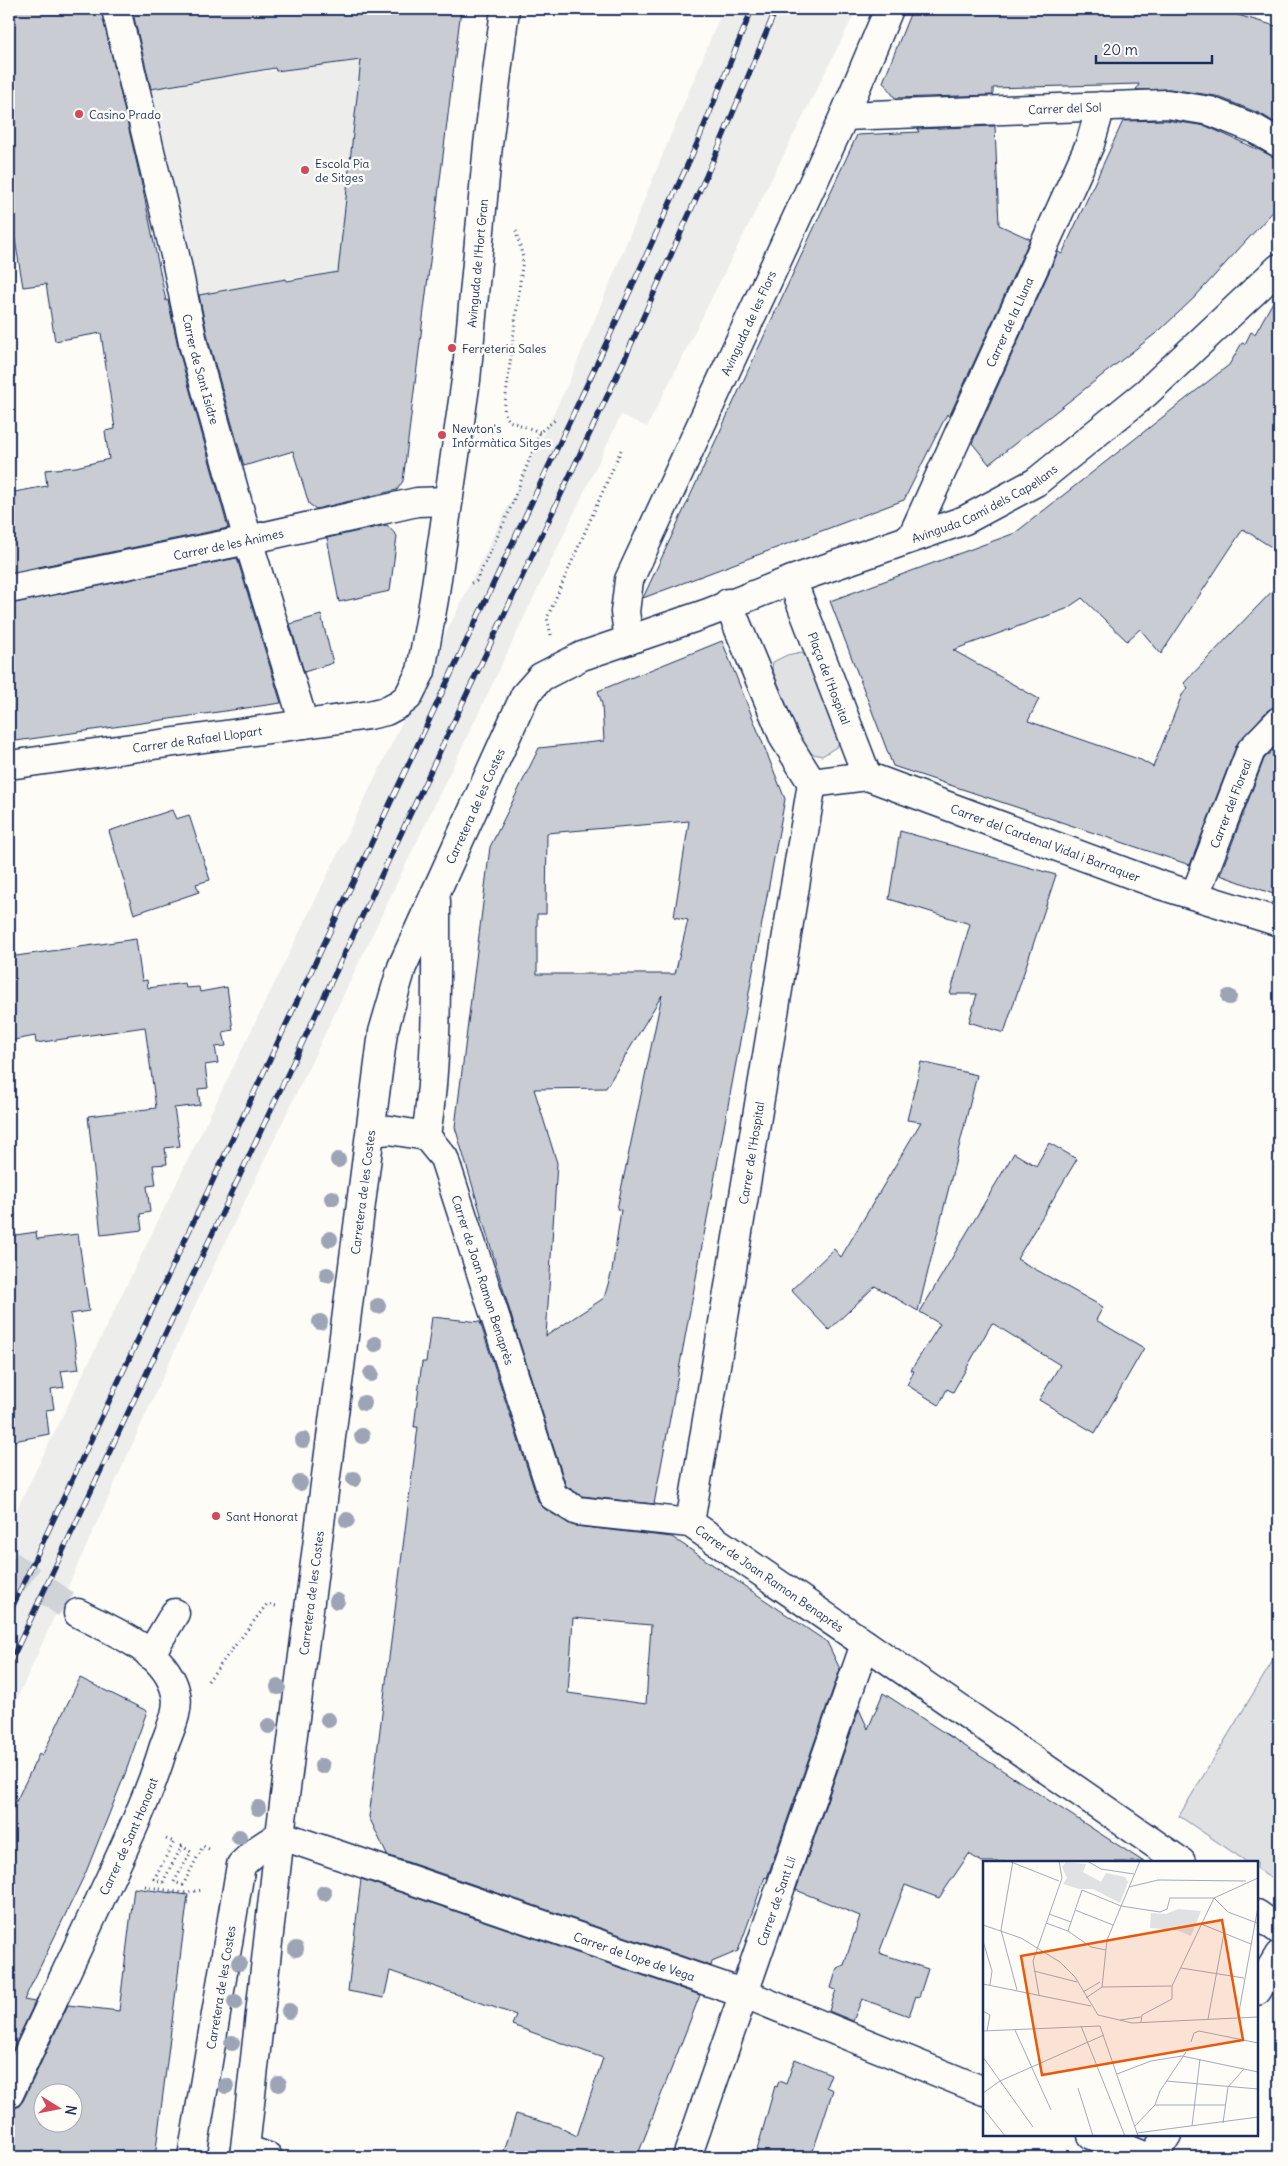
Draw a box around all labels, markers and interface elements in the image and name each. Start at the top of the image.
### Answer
scale bar [1096,32,1212,64]
text: 20 m [1103,40,1138,59]
street label: Carrer del Sol [1028,99,1102,117]
place label: Casino Prado [89,107,161,122]
marker: Casino Prado [73,108,85,120]
place label: Escola Pia de Sitges [315,156,370,185]
marker: Escola Pia de Sitges [299,164,311,176]
street label: Avinguda de l'Hort Gran [463,198,490,328]
street label: Avinguda de les Flors [717,268,779,378]
street label: Carrer de la Lluna [982,275,1036,369]
street label: Carrer de Sant Isidre [180,313,223,426]
place label: Ferreteria Sales [462,341,546,356]
marker: Ferreteria Sales [446,342,458,354]
place label: Newton's Informàtica Sitges [452,421,551,450]
marker: Newton's Informàtica Sitges [436,429,448,441]
street label: Avinguda Camí dels Capellans [909,461,1060,546]
street label: Carrer de les Ànimes [172,525,285,563]
street label: Plaça de l'Hospital [805,630,854,726]
street label: Carrer de Rafael Llopart [132,722,263,755]
street label: Carretera de les Costes [442,746,507,866]
street label: Carrer del Floreal [1206,757,1254,850]
street label: Carrer del Cardenal Vidal i Barraquer [949,800,1143,885]
street label: Carrer de l'Hospital [735,1101,767,1205]
street label: Carretera de les Costes [347,1129,378,1255]
street label: Carrer de Joan Ramon Benaprès [449,1193,518,1366]
place label: Sant Honorat [226,1509,298,1524]
marker: Sant Honorat [210,1510,222,1522]
street label: Carrer de Joan Ramon Benaprès [693,1522,847,1635]
street label: Carretera de les Costes [296,1530,326,1656]
street label: Carrer de Sant Honorat [96,1775,160,1897]
street label: Carrer de Sant Lli [753,1854,798,1948]
inset map [983,1861,1258,2136]
street label: Carretera de les Costes [203,1924,238,2050]
street label: Carrer de Lope de Vega [572,1928,697,1984]
north arrow [32,2084,82,2134]
text: N [61,2104,81,2117]

